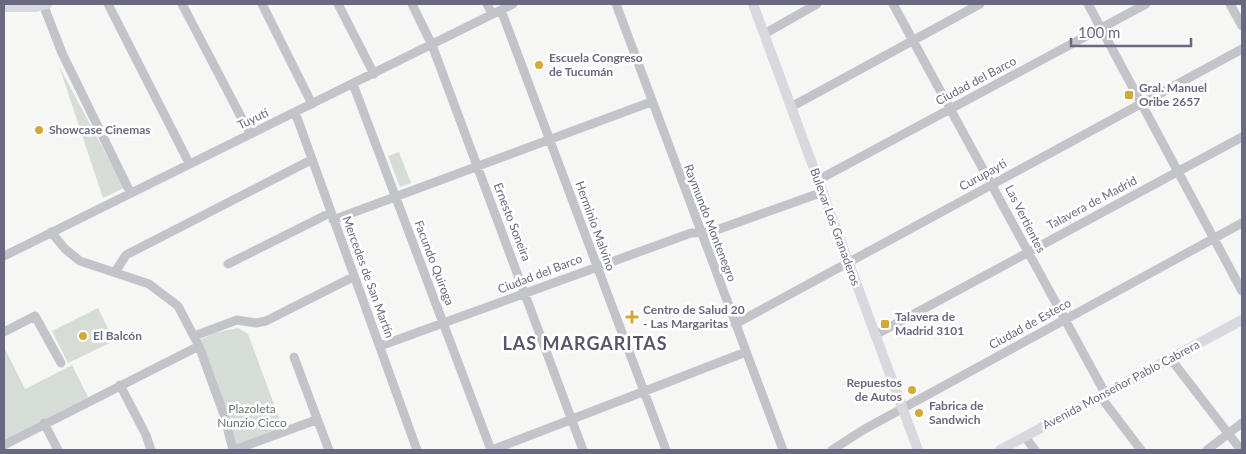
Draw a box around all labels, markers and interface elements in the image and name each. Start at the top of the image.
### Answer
scale bar [1071,15,1191,47]
text: 100 m [1078,23,1120,41]
place label: Escuela Congreso de Tucumán [549,50,643,79]
street label: Ciudad del Barco [933,53,1019,108]
marker: Escuela Congreso de Tucumán [533,59,545,71]
place label: Gral. Manuel Oribe 2657 [1139,80,1207,109]
marker: Gral. Manuel Oribe 2657 [1123,89,1135,101]
street label: Tuyutí [235,104,271,132]
place label: Showcase Cinemas [49,122,151,137]
marker: Showcase Cinemas [33,124,45,136]
street label: Curupayti [956,155,1009,194]
street label: Raymundo Montenegro [681,162,740,284]
street label: Bulevar Los Granaderos [807,166,864,288]
street label: Talavera de Madrid [1044,173,1139,233]
street label: Herminio Malvino [572,179,619,273]
street label: Ernesto Soneira [491,180,534,263]
street label: Las Vertientes [1002,182,1049,255]
street label: Mercedes de San Martín [339,214,397,340]
street label: Facundo Quiroga [411,218,458,307]
street label: Ciudad del Barco [495,250,584,297]
street label: Ciudad de Esteco [986,295,1073,352]
place label: Centro de Salud 20 - Las Margaritas [643,302,745,331]
place label: Talavera de Madrid 3101 [895,309,964,338]
marker: Centro de Salud 20 - Las Margaritas [625,310,639,324]
marker: Talavera de Madrid 3101 [879,318,891,330]
place label: El Balcón [93,328,142,343]
marker: El Balcón [77,330,89,342]
district label: LAS MARGARITAS [502,332,668,354]
street label: Avenida Monseñor Pablo Cabrera [1040,337,1202,432]
place label: Repuestos de Autos [846,375,902,404]
marker: Repuestos de Autos [906,384,918,396]
place label: Fabrica de Sandwich [929,398,984,427]
park label: Plazoleta Nunzio Cicco [217,401,287,430]
marker: Fabrica de Sandwich [913,407,925,419]

